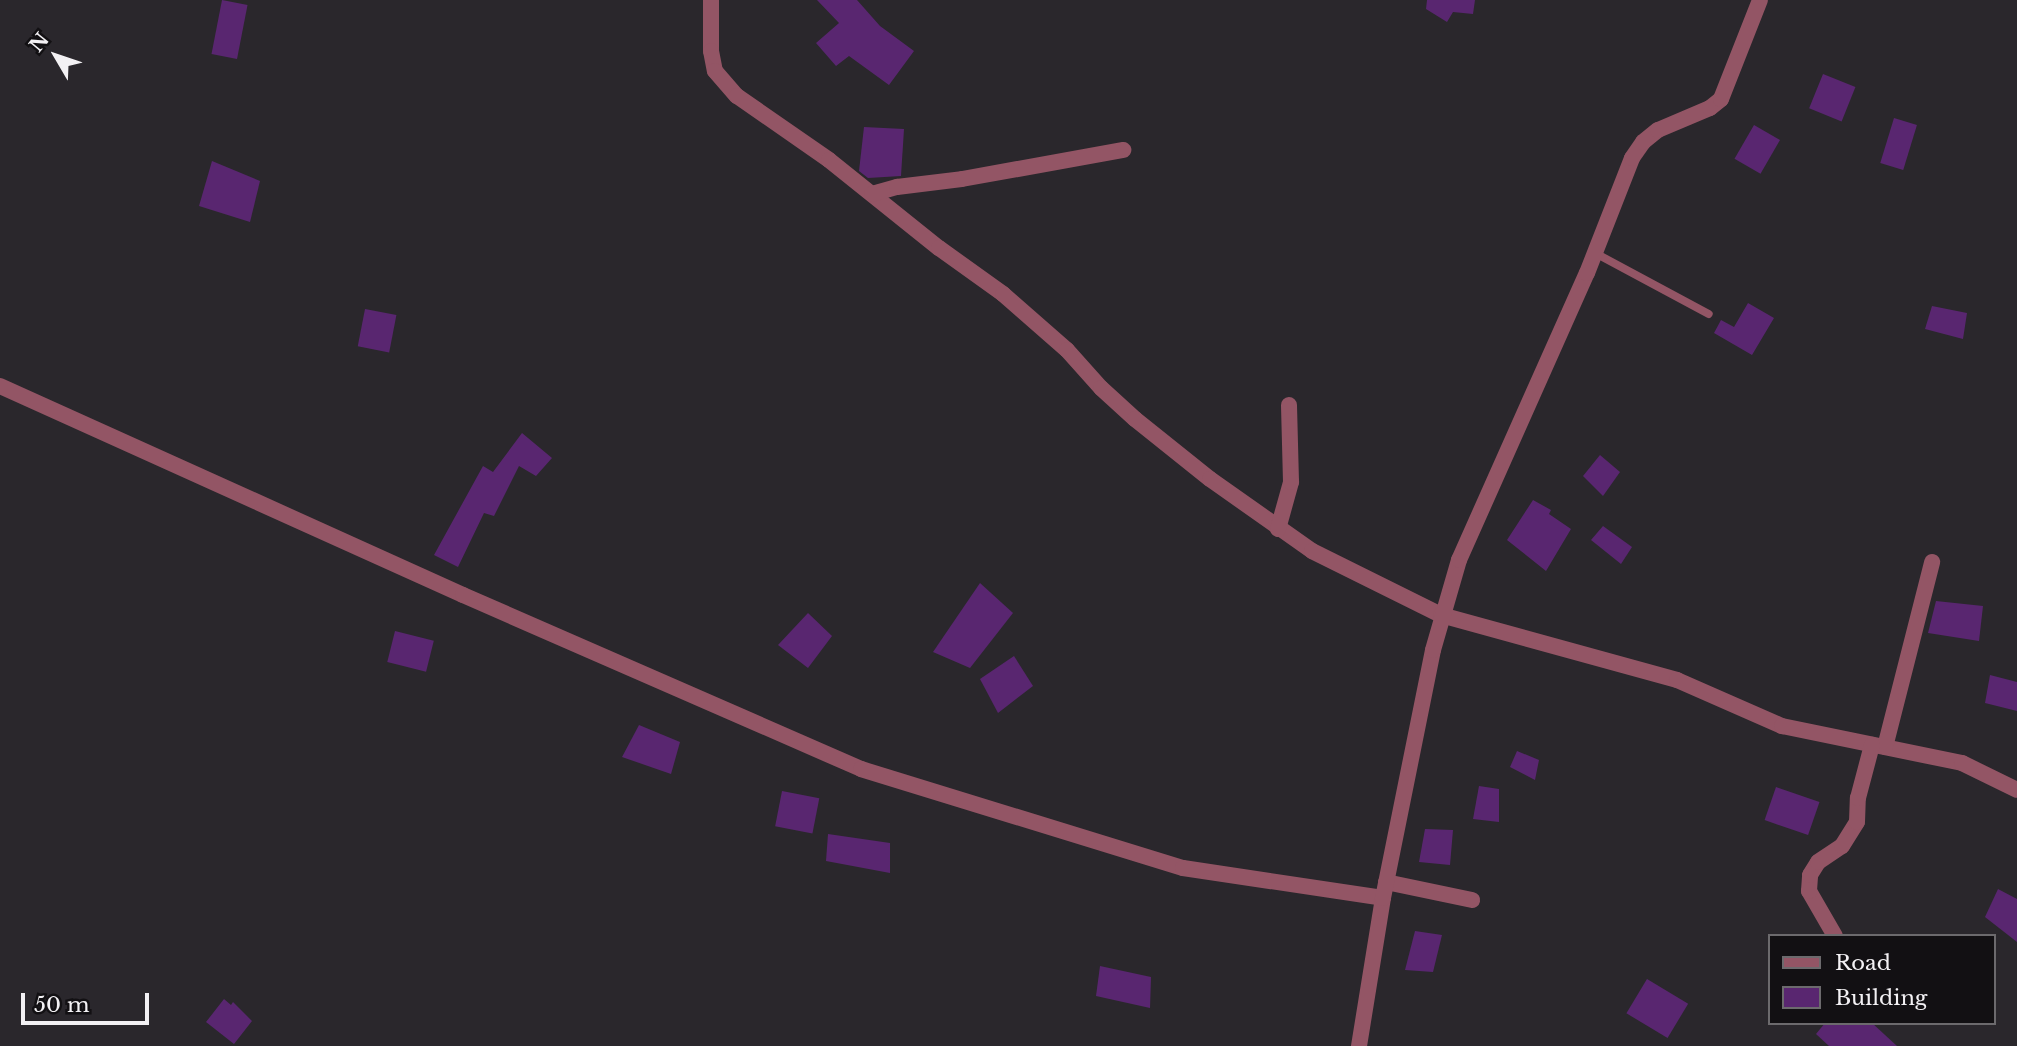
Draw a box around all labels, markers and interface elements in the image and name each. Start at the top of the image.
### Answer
north arrow [21,21,91,91]
text: N [25,28,54,57]
legend [1769,934,1996,1025]
text: Road [1835,950,1891,976]
scale bar [24,979,152,1023]
text: Building [1835,985,1927,1011]
text: 50 m [34,992,89,1018]

